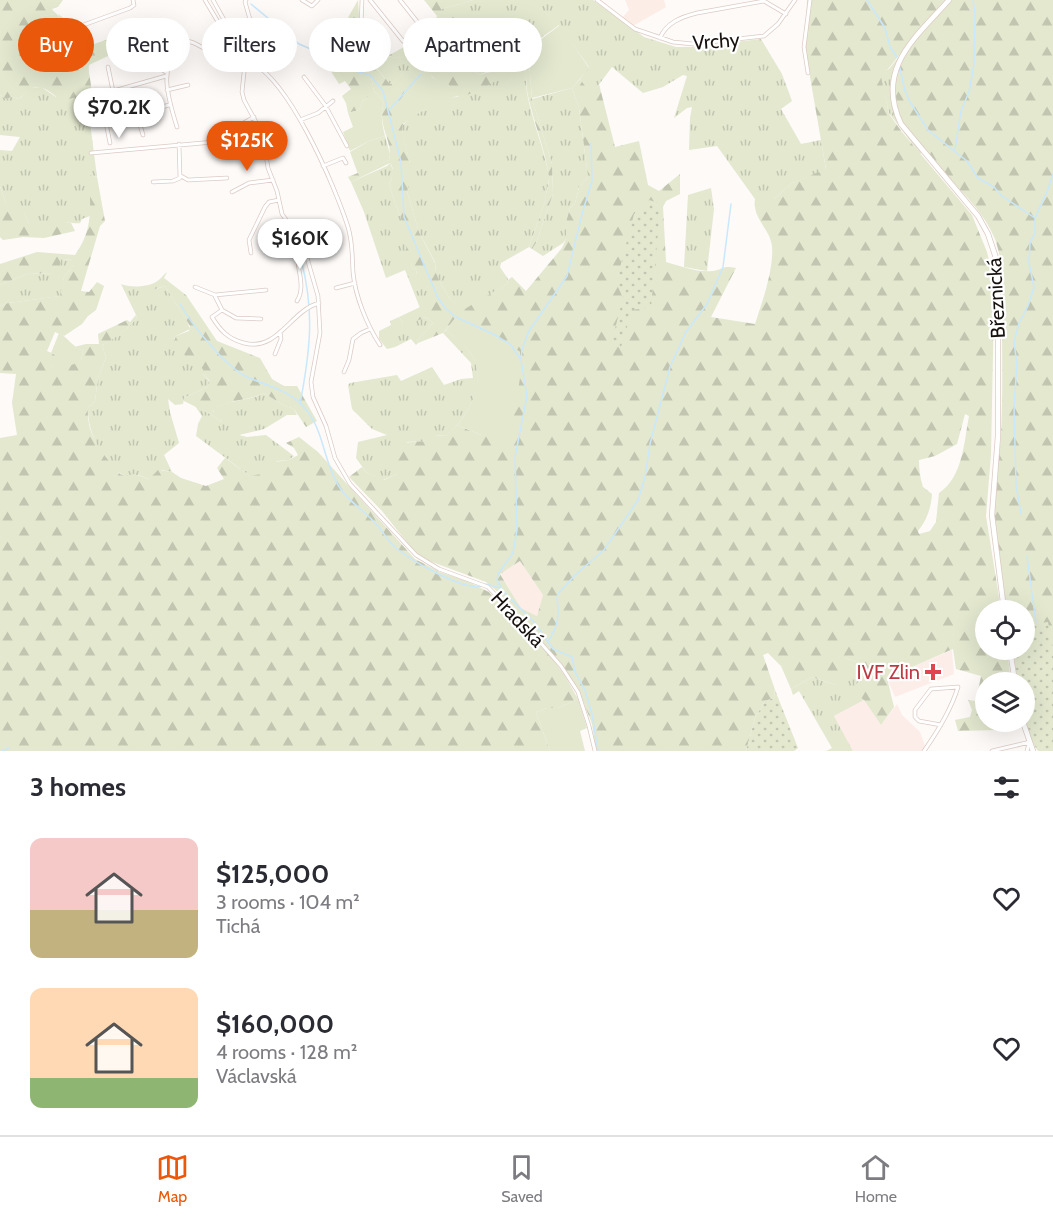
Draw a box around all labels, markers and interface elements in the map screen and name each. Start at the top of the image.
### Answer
chip: Buy [18,18,94,72]
chip: Rent [106,18,190,72]
chip: Filters [202,18,297,72]
chip: New [309,18,391,72]
chip: Apartment [403,18,542,72]
street label: Vrchy [692,27,740,55]
pin: $70.2K [70,88,168,139]
text: $70.2K [87,95,151,119]
pin: $125K [205,121,289,172]
text: $125K [221,128,273,152]
pin: $160K [258,219,342,270]
text: $160K [272,226,328,250]
street label: Březnická [982,257,1010,339]
street label: Hradská [486,586,550,652]
map controls [975,600,1035,732]
button: locate [975,600,1035,660]
place label: IVF Zlin [857,660,920,684]
marker: IVF Zlin [924,663,942,681]
button: layers [975,672,1035,732]
text: 3 homes [30,771,126,803]
icon: filters [990,771,1023,804]
text: $125,000 [216,858,329,890]
icon: home [78,862,150,934]
icon: heart [990,882,1023,915]
text: 3 rooms · 104 m² [216,890,360,914]
text: Tichá [216,914,260,938]
text: $160,000 [216,1008,334,1040]
icon: home [78,1012,150,1084]
icon: heart [990,1032,1023,1065]
text: 4 rooms · 128 m² [216,1040,358,1064]
text: Václavská [216,1064,297,1088]
tab: Map [156,1151,189,1206]
tab: Saved [501,1151,543,1206]
tab: Home [855,1151,897,1206]

